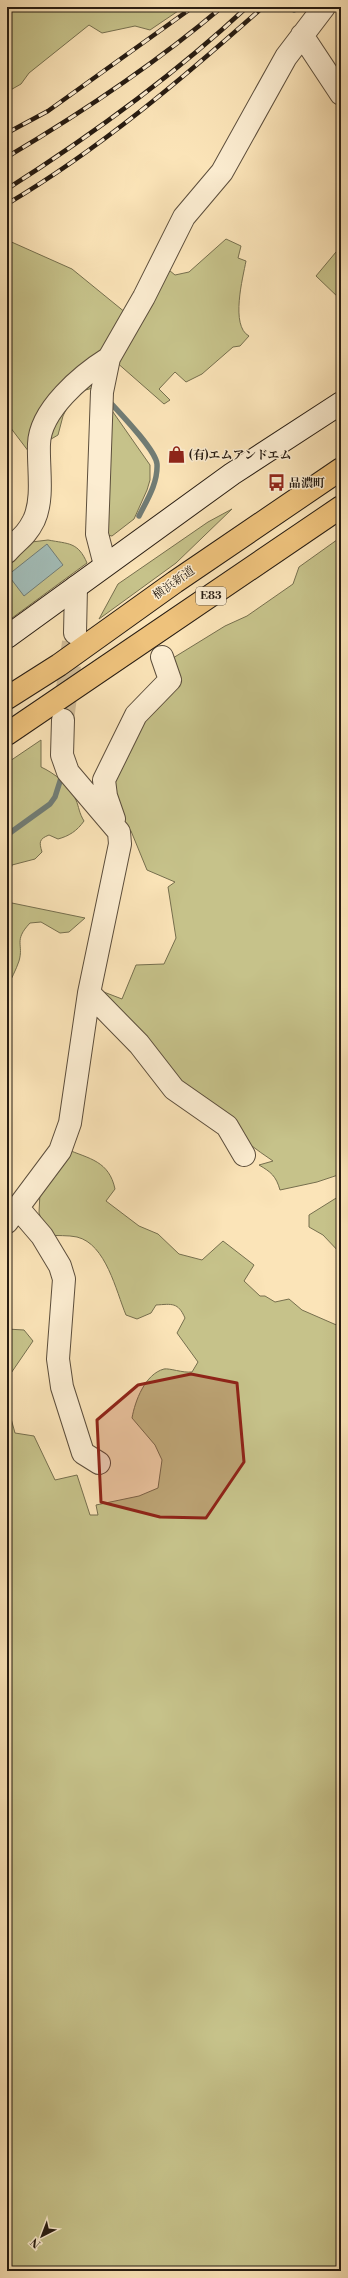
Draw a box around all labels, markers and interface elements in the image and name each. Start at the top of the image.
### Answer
shop icon: (有)エムアンドエム [166,445,186,465]
place label: (有)エムアンドエム [189,448,291,463]
bus stop icon: 品濃町 [266,473,286,493]
place label: 品濃町 [289,476,325,491]
street label: 横浜新道 [150,563,198,603]
road number: E83 [196,587,226,605]
north arrow [22,2216,62,2256]
text: N [28,2234,44,2251]

